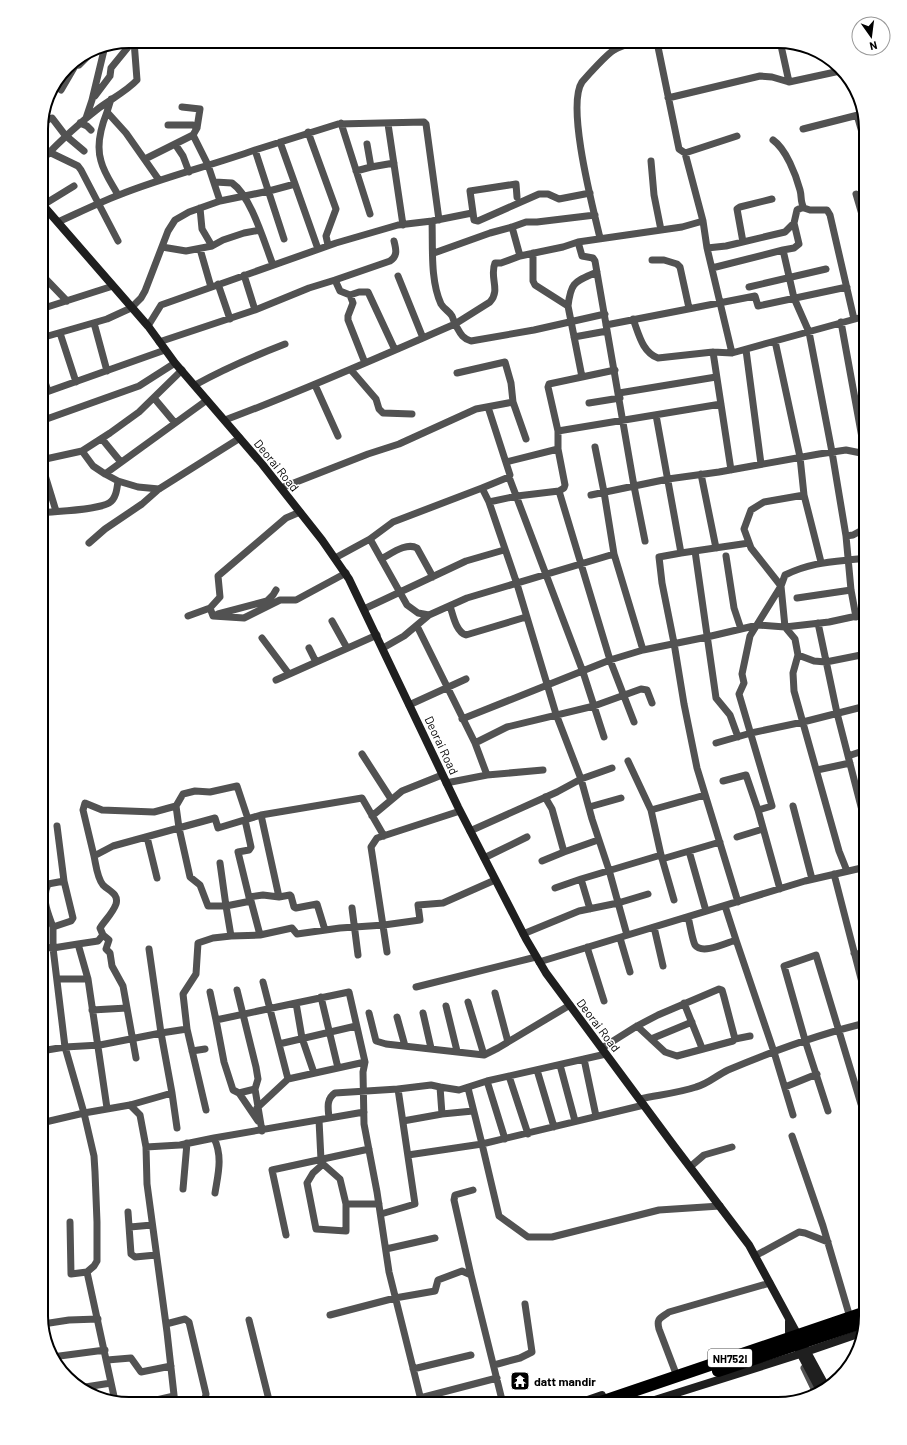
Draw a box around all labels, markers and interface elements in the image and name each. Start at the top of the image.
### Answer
north arrow [851,16,891,56]
text: N [868,39,879,53]
street label: Deorai Road [252,436,302,494]
street label: Deorai Road [422,714,462,776]
street label: Deorai Road [575,996,623,1054]
road number: NH752I [708,1349,752,1367]
temple icon: datt mandir [509,1370,531,1392]
place label: datt mandir [534,1374,596,1388]

